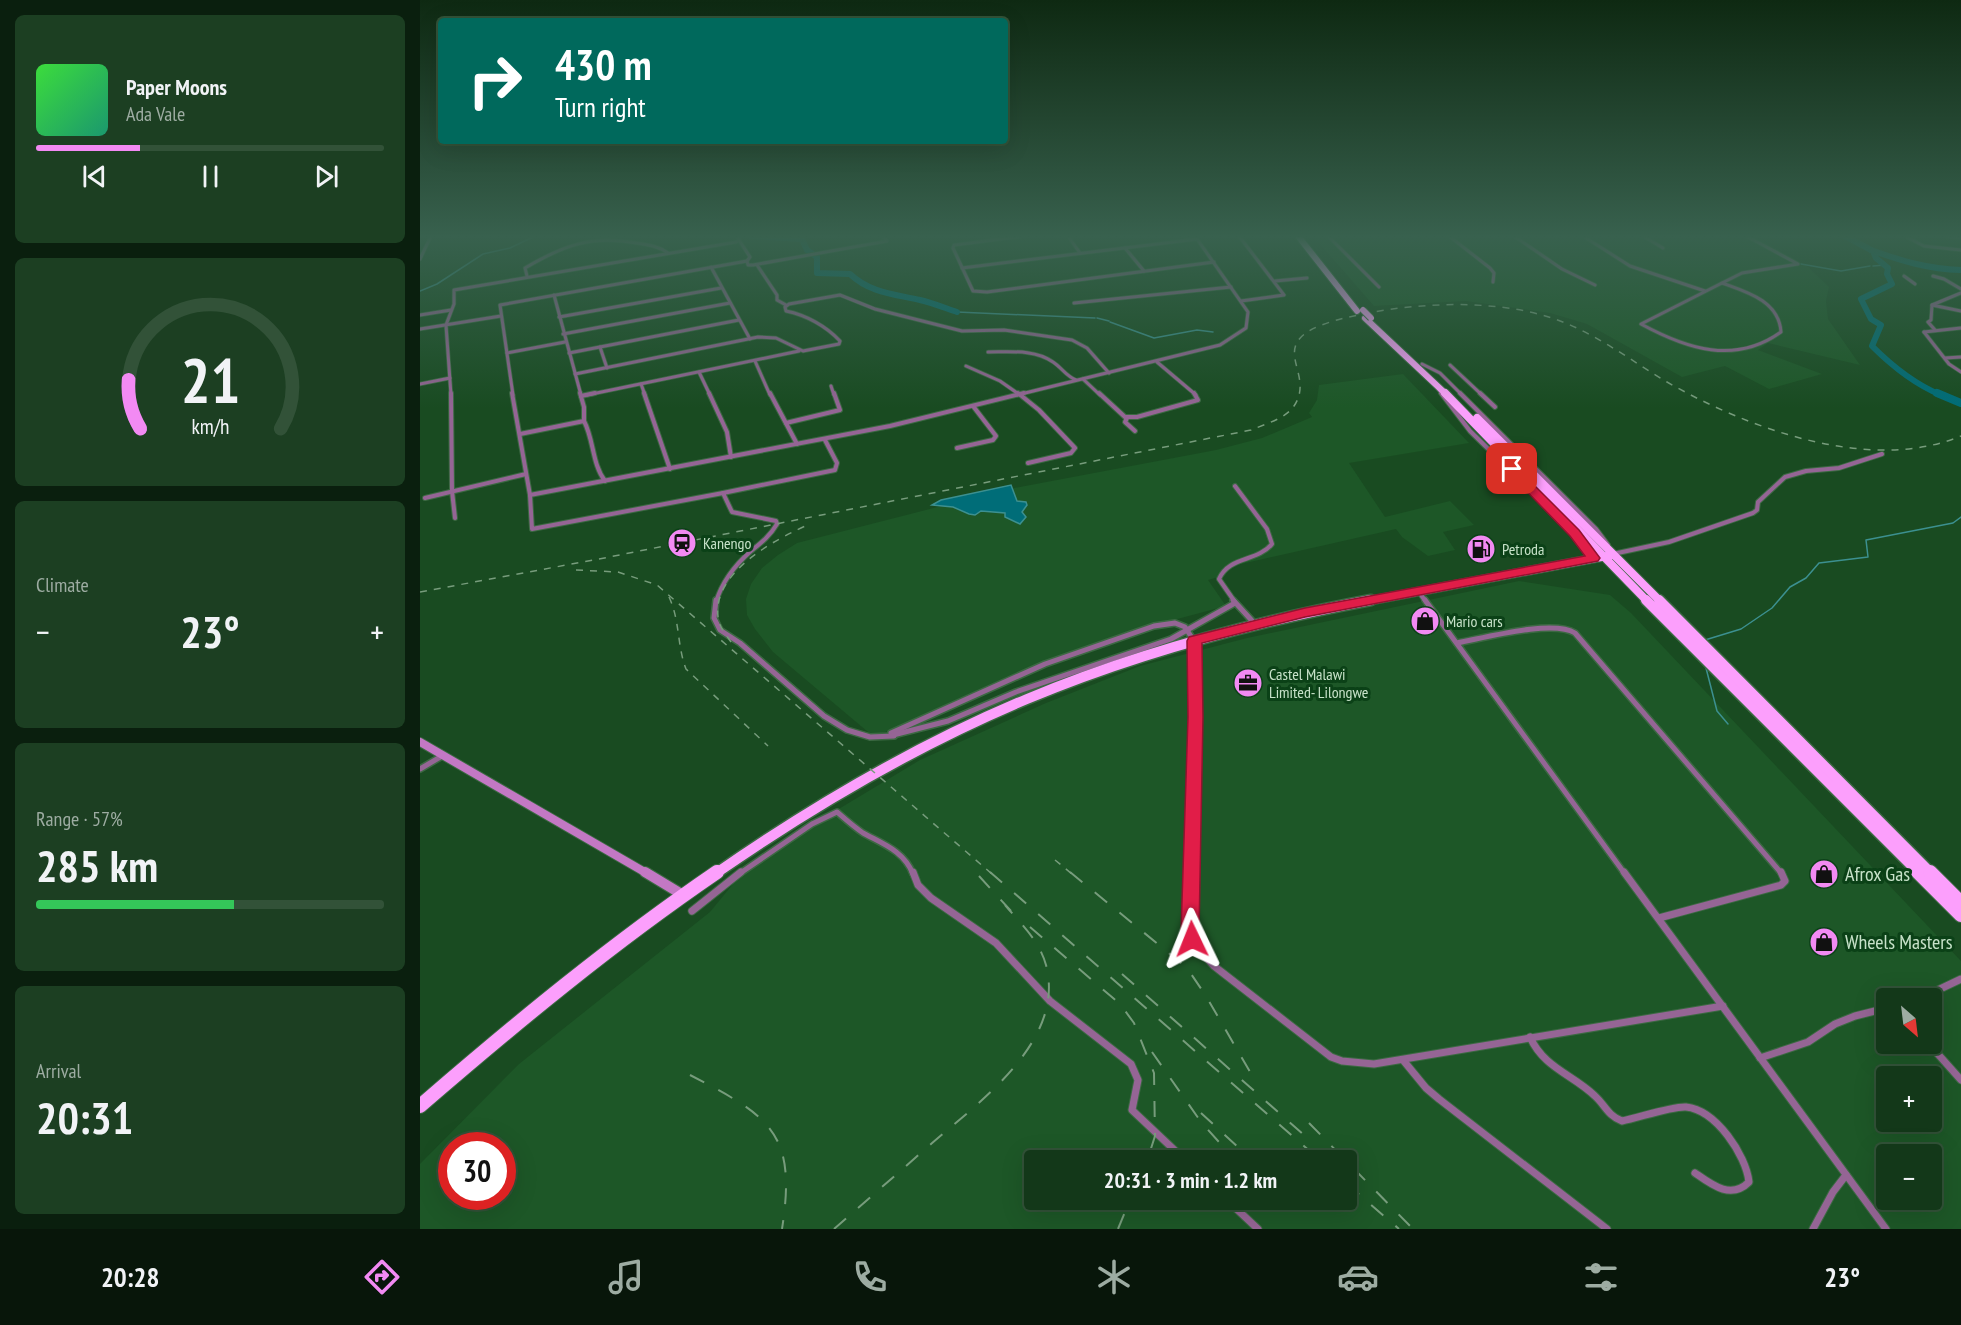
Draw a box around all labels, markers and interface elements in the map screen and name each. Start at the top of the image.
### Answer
text: 430 m [555,37,652,92]
icon: right [456,42,534,120]
text: Paper Moons [126,73,227,101]
text: Turn right [555,90,646,124]
text: Ada Vale [126,101,185,127]
icon: previous [78,160,111,193]
icon: pause [194,160,227,193]
icon: next [310,160,343,193]
text: 21 [180,339,240,420]
text: km/h [191,412,229,440]
pin [1486,443,1537,494]
icon: arrive [1495,452,1528,485]
station icon: Kanengo [666,527,698,559]
place label: Kanengo [703,533,752,553]
fuel station icon: Petroda [1465,533,1497,565]
place label: Petroda [1502,539,1544,559]
text: Climate [36,572,89,598]
text: 23° [180,602,240,660]
shop icon: Mario cars [1409,605,1441,637]
text: − [36,610,50,653]
text: + [370,610,384,653]
place label: Mario cars [1446,611,1503,631]
place label: Castel Malawi Limited- Lilongwe [1269,664,1368,702]
office icon: Castel Malawi Limited- Lilongwe [1232,667,1264,699]
text: Range · 57% [36,806,123,832]
text: 285 km [36,836,158,894]
shop icon: Afrox Gas [1808,858,1840,890]
place label: Afrox Gas [1845,861,1910,887]
position arrow [1160,907,1224,971]
shop icon: Wheels Masters [1808,926,1840,958]
place label: Wheels Masters [1845,929,1953,955]
north arrow [1876,988,1942,1054]
map controls [1876,988,1942,1210]
text: Arrival [36,1058,81,1084]
button: + [1876,1066,1942,1132]
text: 20:31 [36,1088,133,1146]
speed limit sign: 30 [438,1132,516,1210]
button: − [1876,1144,1942,1210]
text: 20:31 · 3 min · 1.2 km [1104,1166,1277,1194]
icon: directions [361,1256,403,1298]
icon: music [605,1256,647,1298]
icon: phone [849,1256,891,1298]
icon: climate [1093,1256,1135,1298]
icon: car [1337,1256,1379,1298]
icon: filters [1580,1256,1622,1298]
text: 20:28 [101,1260,159,1294]
text: 23° [1824,1260,1860,1294]

